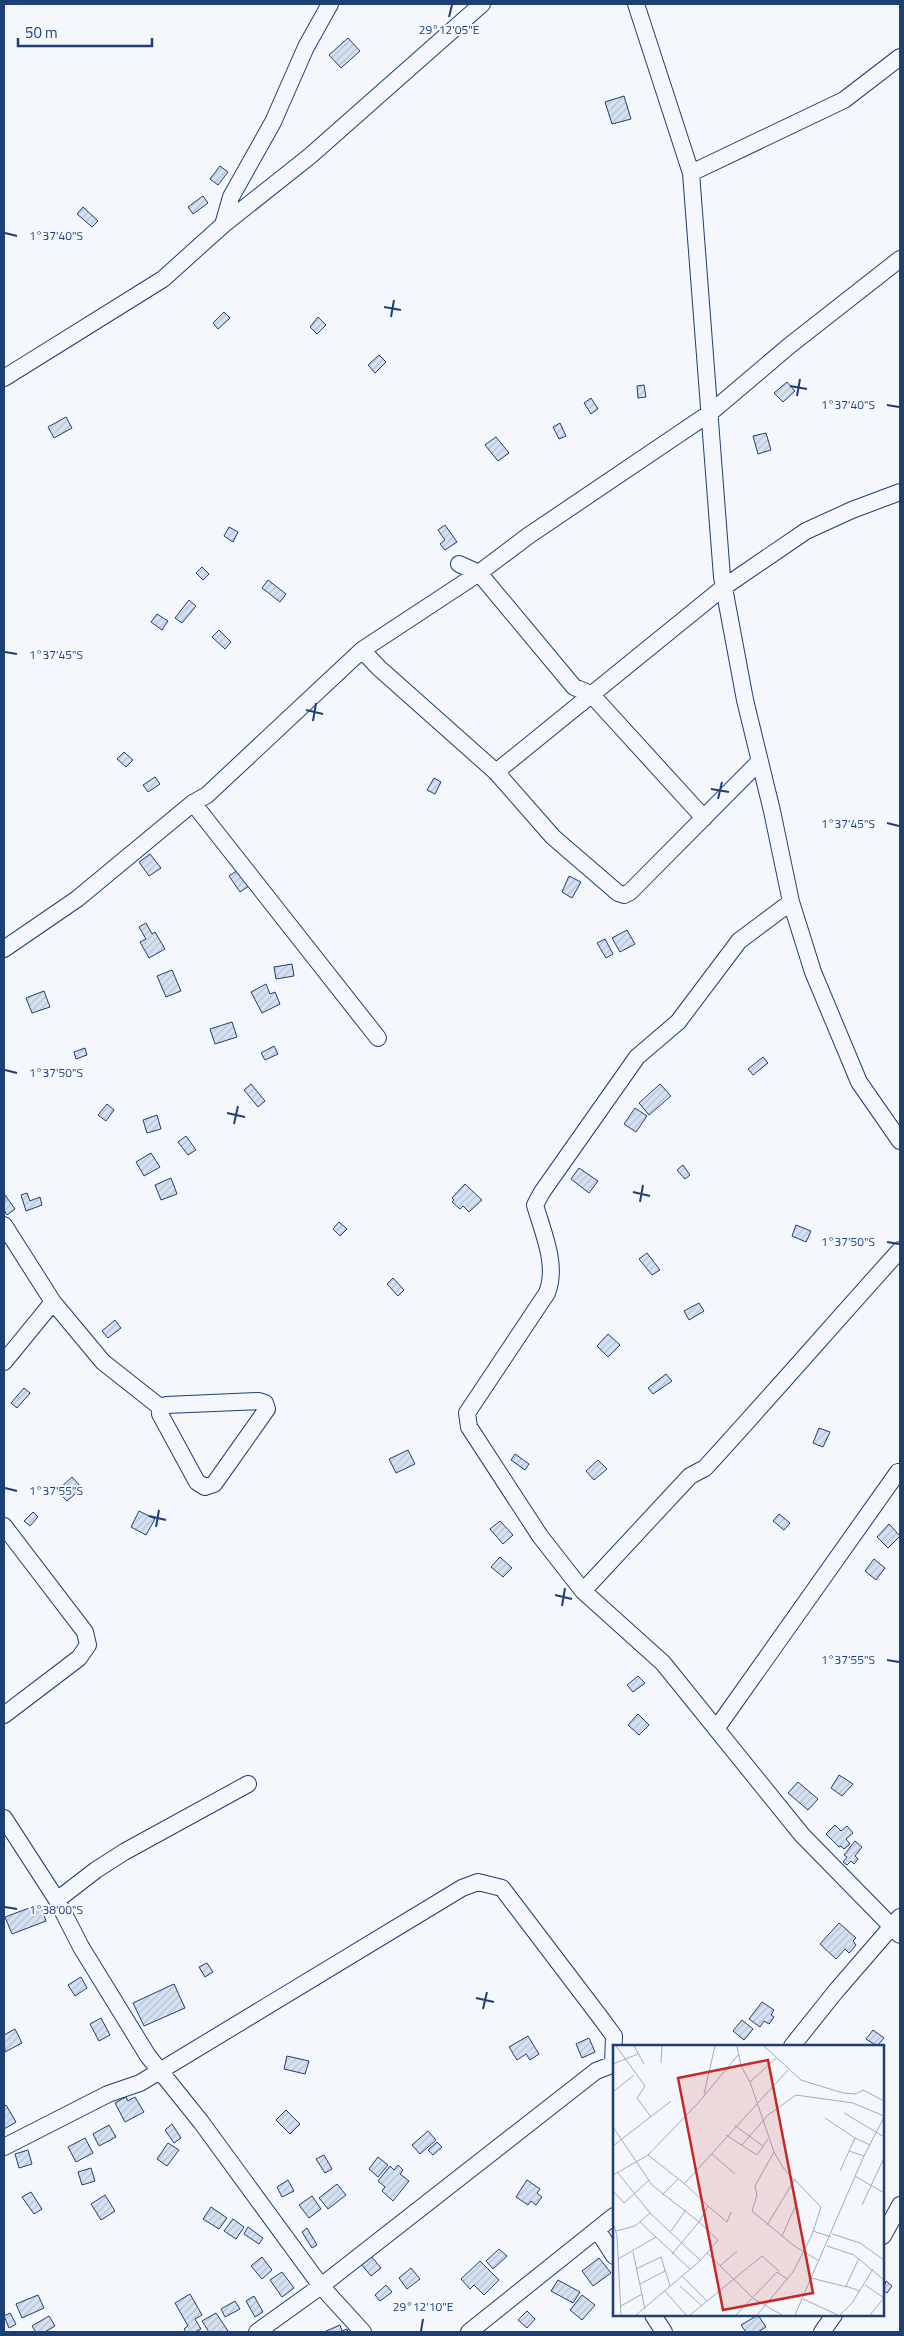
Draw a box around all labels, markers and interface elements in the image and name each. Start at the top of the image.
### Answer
scale bar [18,15,151,47]
text: 29°12'05"E [419,20,480,39]
text: 50 m [25,21,58,44]
text: 1°37'40"S [29,226,83,245]
text: 1°37'40"S [821,395,875,414]
text: 1°37'45"S [29,645,83,664]
text: 1°37'45"S [821,814,875,833]
text: 1°37'50"S [29,1063,83,1082]
text: 1°37'50"S [821,1232,875,1251]
text: 1°37'55"S [29,1481,83,1500]
text: 1°37'55"S [821,1650,875,1669]
text: 1°38'00"S [29,1900,83,1919]
inset map [613,2045,884,2316]
text: 29°12'10"E [393,2297,454,2316]

